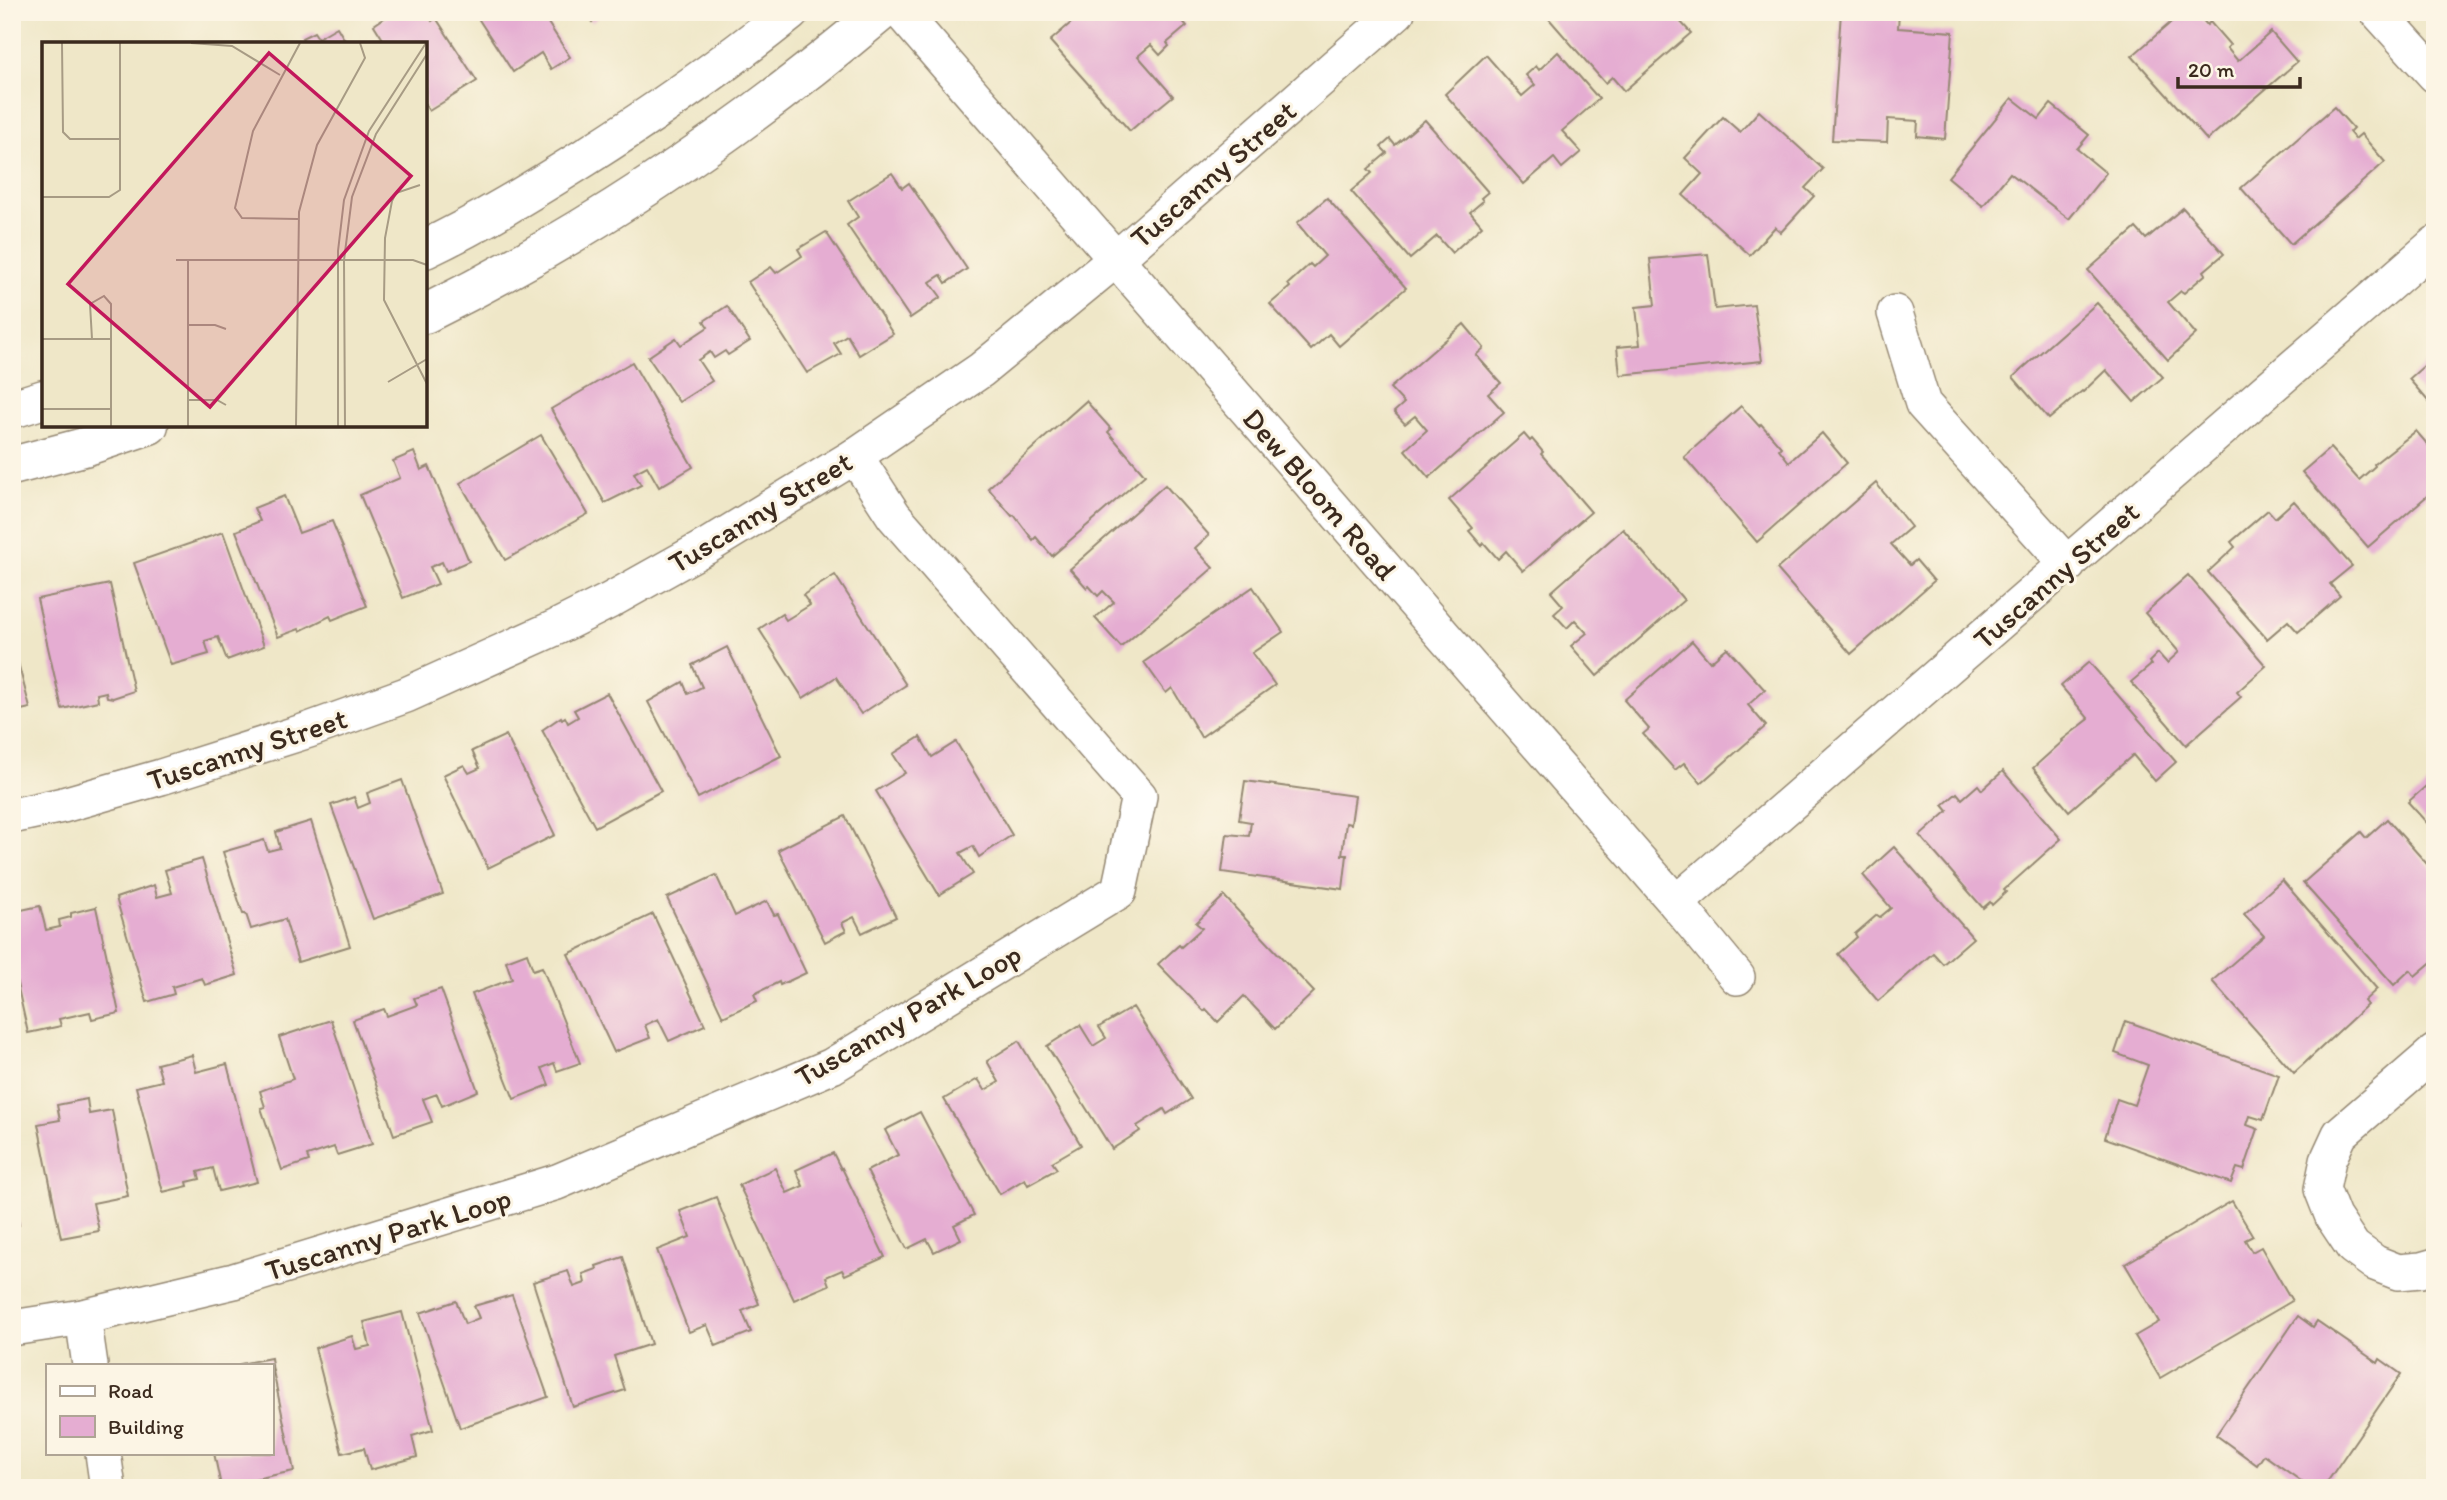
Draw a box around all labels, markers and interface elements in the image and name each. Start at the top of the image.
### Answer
inset map [42,42,427,427]
scale bar [2178,46,2300,90]
text: 20 m [2188,57,2235,82]
street label: Tuscanny Street [1123,92,1303,256]
street label: Dew Bloom Road [1235,400,1405,588]
street label: Tuscanny Street [661,443,859,581]
street label: Tuscanny Street [1966,493,2146,657]
street label: Tuscanny Street [143,699,351,799]
street label: Tuscanny Park Loop [788,935,1028,1095]
street label: Tuscanny Park Loop [261,1179,515,1289]
legend [46,1364,273,1454]
text: Road [108,1378,154,1403]
text: Building [108,1414,184,1439]

